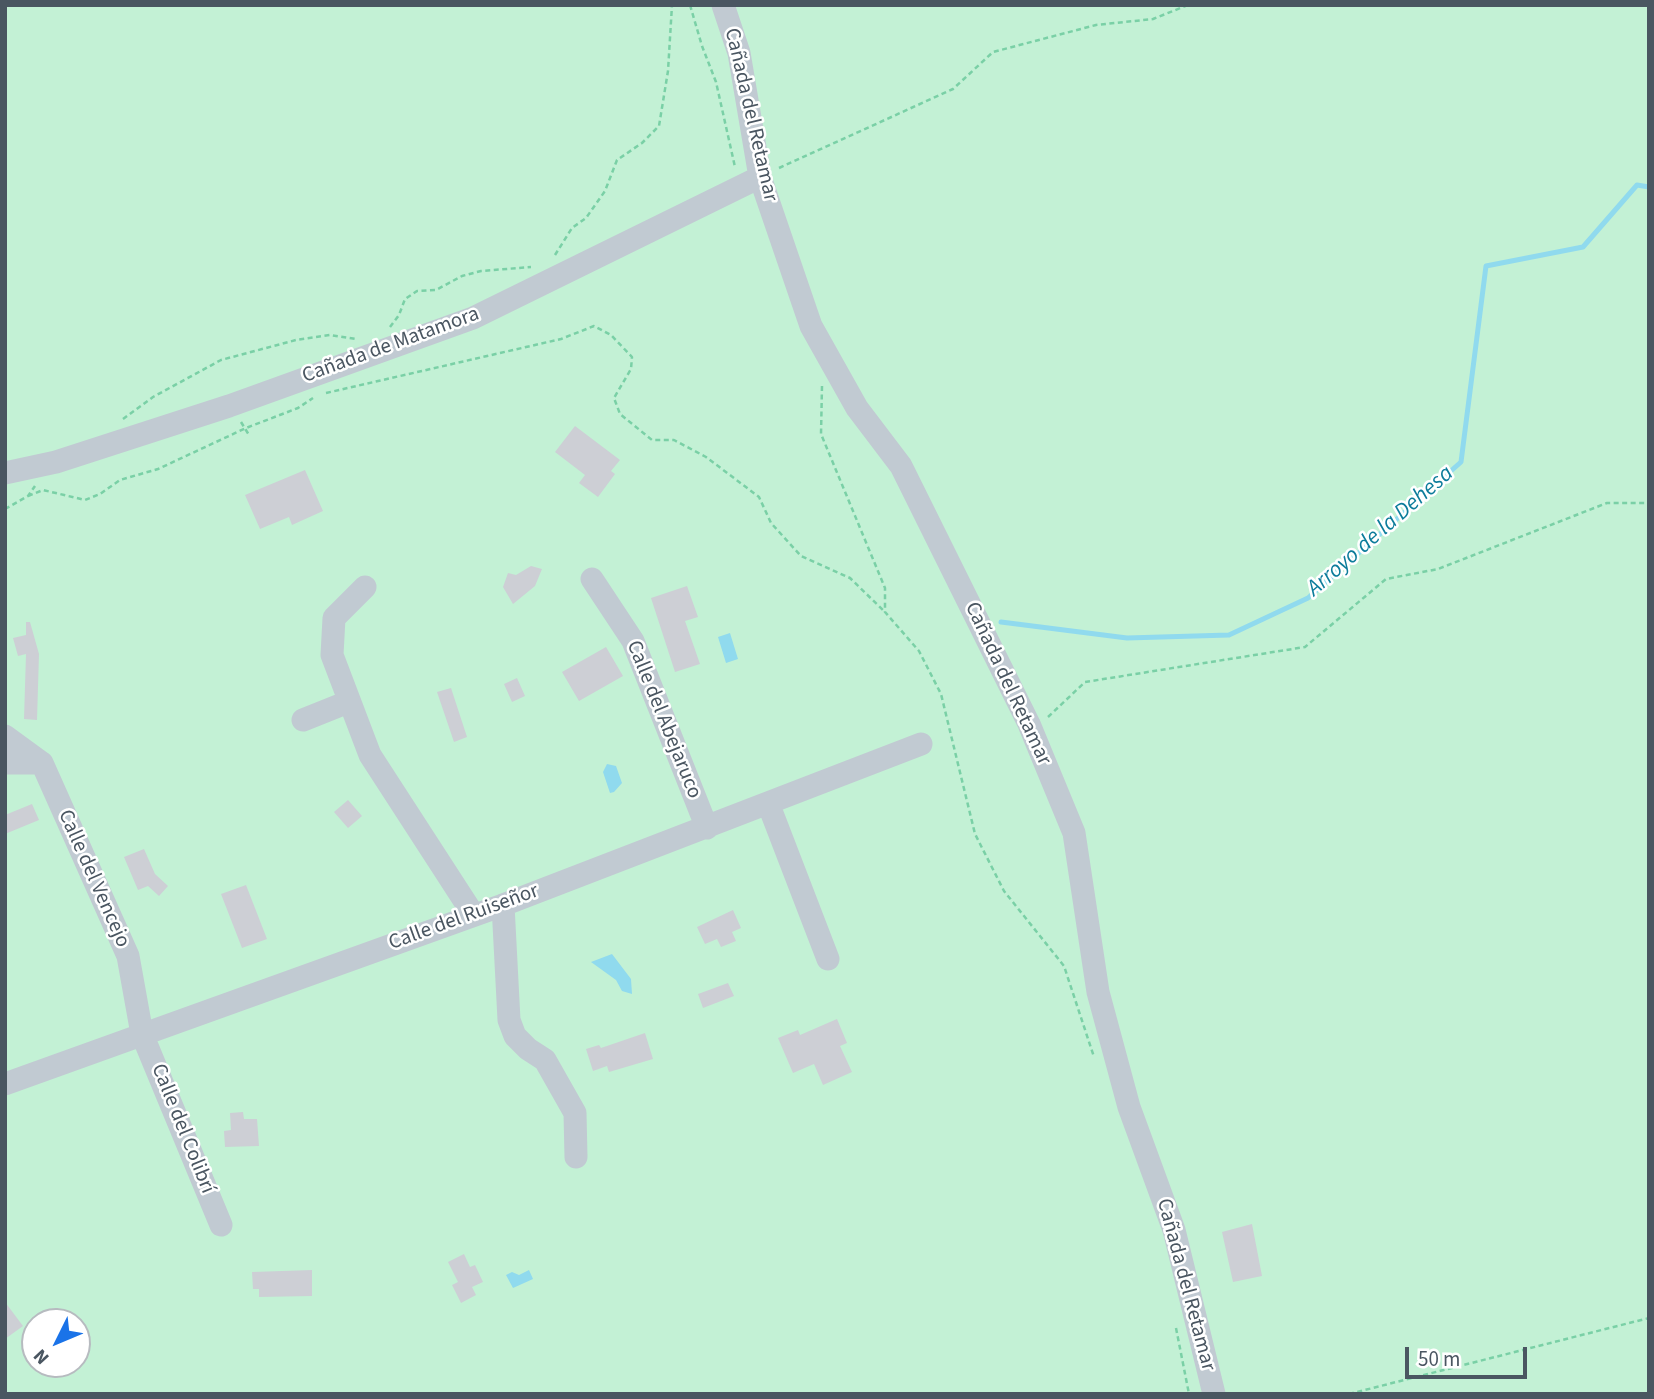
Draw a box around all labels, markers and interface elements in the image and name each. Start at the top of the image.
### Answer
street label: Cañada del Retamar [718,26,782,204]
street label: Cañada de Matamora [299,302,483,390]
water label: Arroyo de la Dehesa [1302,461,1460,603]
street label: Cañada del Retamar [958,598,1056,770]
street label: Calle del Abejaruco [620,637,706,803]
street label: Calle del Vencejo [51,806,135,952]
street label: Calle del Ruiseñor [386,879,542,957]
street label: Calle del Colibrí [145,1061,219,1197]
street label: Cañada del Retamar [1150,1196,1220,1374]
north arrow [21,1308,91,1378]
scale bar [1409,1332,1532,1376]
text: N [28,1342,56,1370]
text: 50 m [1418,1344,1460,1374]

